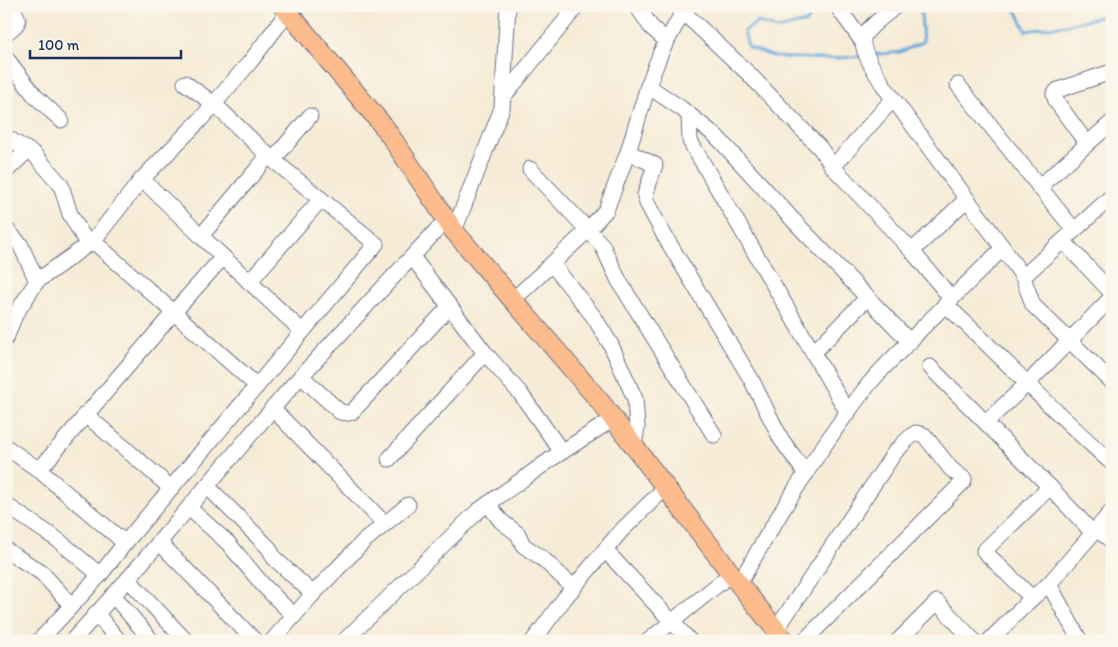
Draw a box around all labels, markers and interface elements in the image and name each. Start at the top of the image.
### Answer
scale bar [30,28,181,60]
text: 100 m [38,36,80,54]

